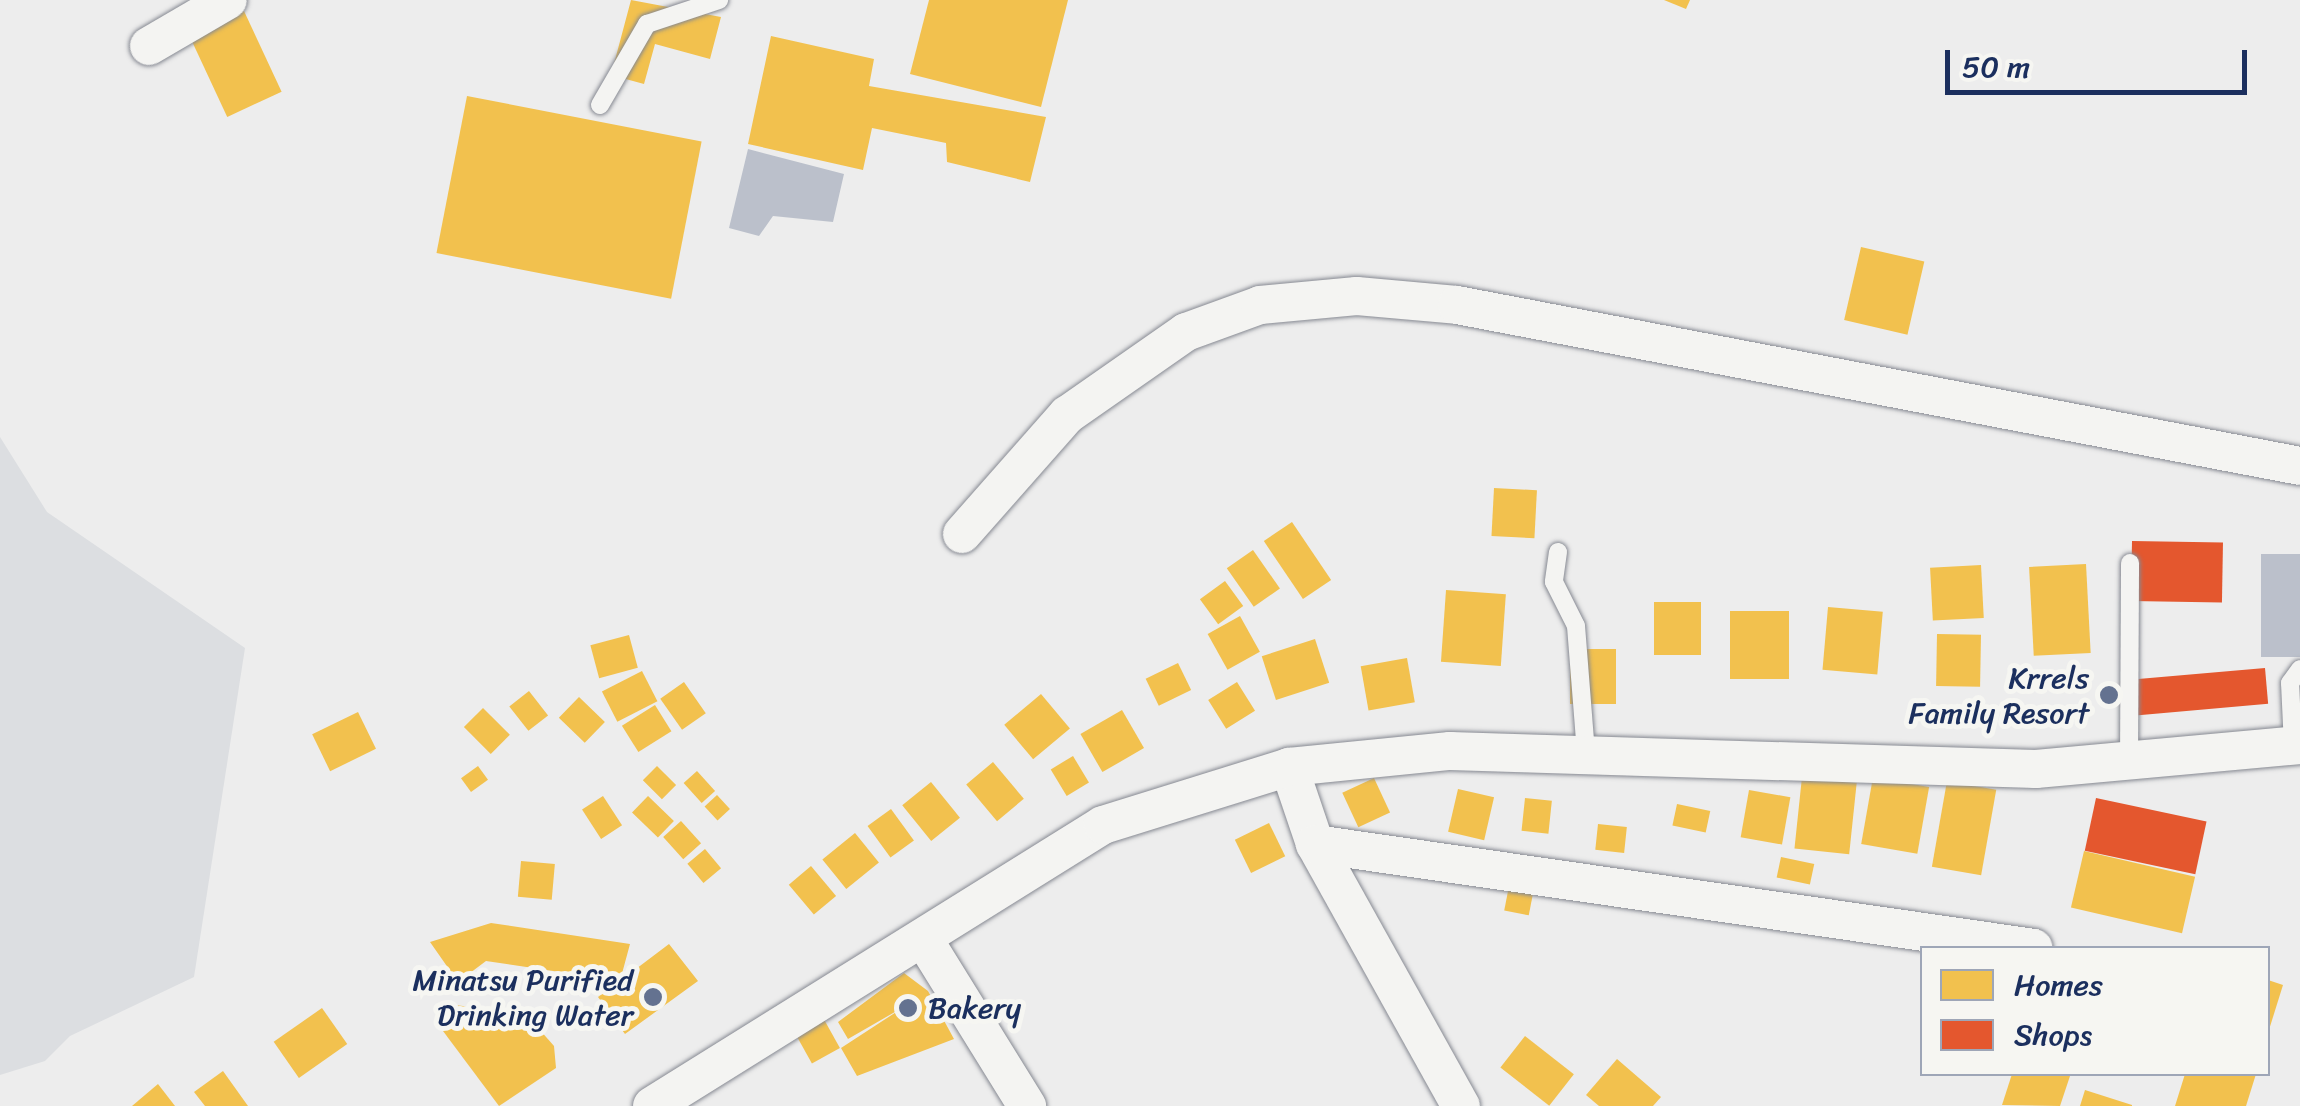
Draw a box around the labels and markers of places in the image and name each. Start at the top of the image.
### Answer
place label: Krrels Family Resort [1908,660,2089,730]
marker: Krrels Family Resort [2098,684,2120,706]
place label: Minatsu Purified Drinking Water [412,962,633,1032]
marker: Minatsu Purified Drinking Water [642,986,664,1008]
place label: Bakery [928,990,1021,1026]
marker: Bakery [897,997,919,1019]

